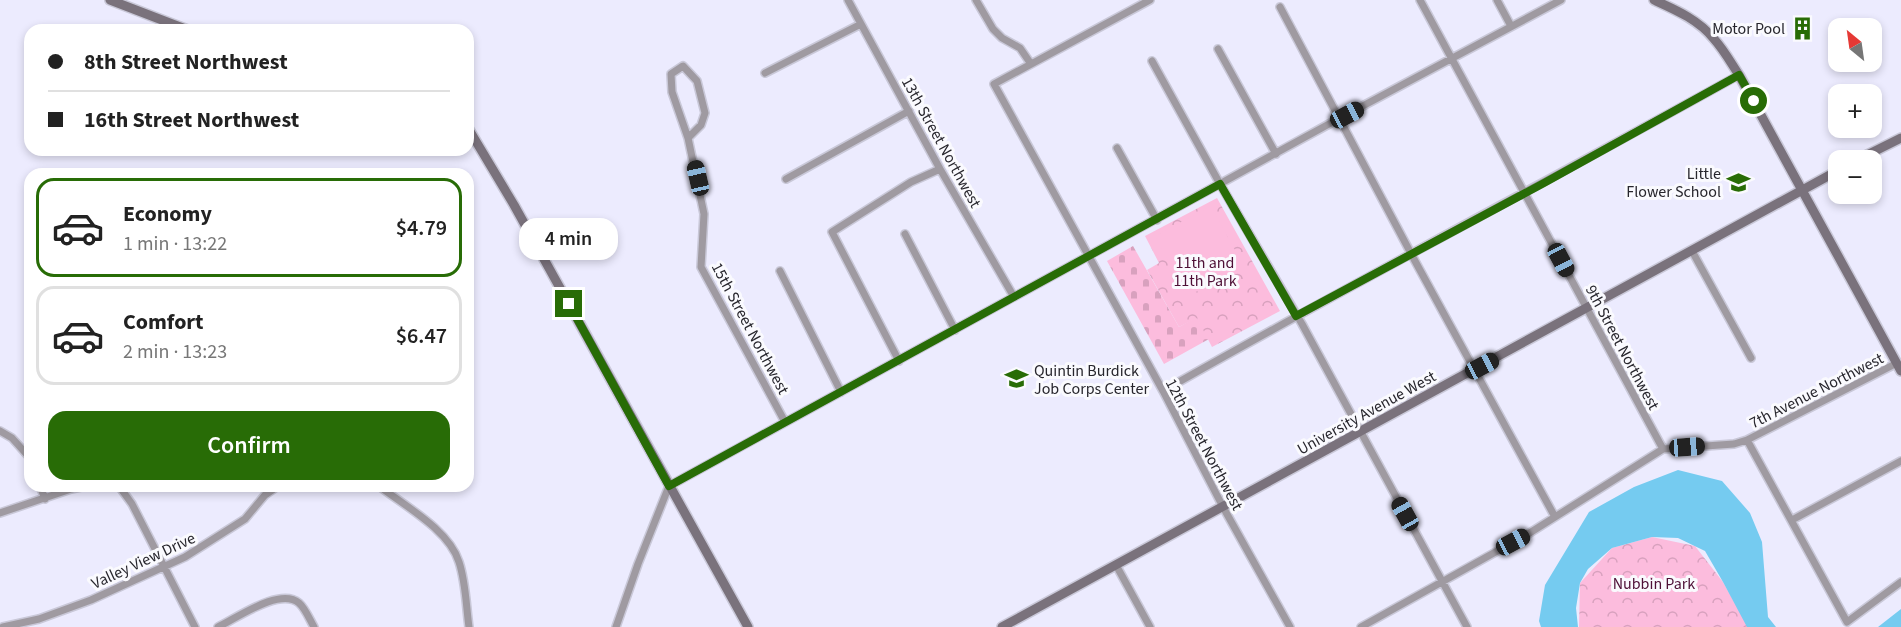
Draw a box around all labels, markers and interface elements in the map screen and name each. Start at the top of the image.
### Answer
building icon: Motor Pool [1790,15,1816,41]
place label: Motor Pool [1712,18,1785,40]
north arrow [1828,18,1882,72]
map controls [1828,18,1882,204]
text: 8th Street Northwest [84,46,288,78]
street label: 13th Street Northwest [896,73,987,212]
button: + [1828,84,1882,138]
route start [1740,87,1767,114]
car [1327,99,1367,131]
text: 16th Street Northwest [84,104,299,136]
button: − [1828,150,1882,204]
car [685,158,711,198]
place label: Little Flower School [1626,163,1721,203]
school or university icon: Little Flower School [1726,169,1752,195]
text: Economy [123,198,212,230]
icon: car [51,201,105,255]
text: $4.79 [396,212,447,244]
callout: 4 min [520,217,618,259]
text: 4 min [545,225,592,253]
text: 1 min · 13:22 [123,230,227,258]
car [1545,240,1577,280]
park label: 11th and 11th Park [1173,252,1237,292]
street label: 15th Street Northwest [706,259,794,399]
street label: 9th Street Northwest [1580,281,1665,414]
route end [555,290,582,317]
text: Comfort [123,306,204,338]
icon: car [51,309,105,363]
text: $6.47 [396,320,447,352]
text: 2 min · 13:23 [123,338,227,366]
street label: 7th Avenue Northwest [1746,347,1888,434]
car [1462,350,1502,382]
place label: Quintin Burdick Job Corps Center [1034,360,1149,400]
street label: University Avenue West [1293,365,1440,460]
school or university icon: Quintin Burdick Job Corps Center [1003,366,1029,392]
street label: 12th Street Northwest [1160,375,1248,515]
button: Confirm [48,411,450,480]
car [1668,437,1706,457]
car [1388,494,1422,534]
car [1493,526,1533,558]
street label: Valley View Drive [88,527,199,595]
park label: Nubbin Park [1613,573,1695,595]

